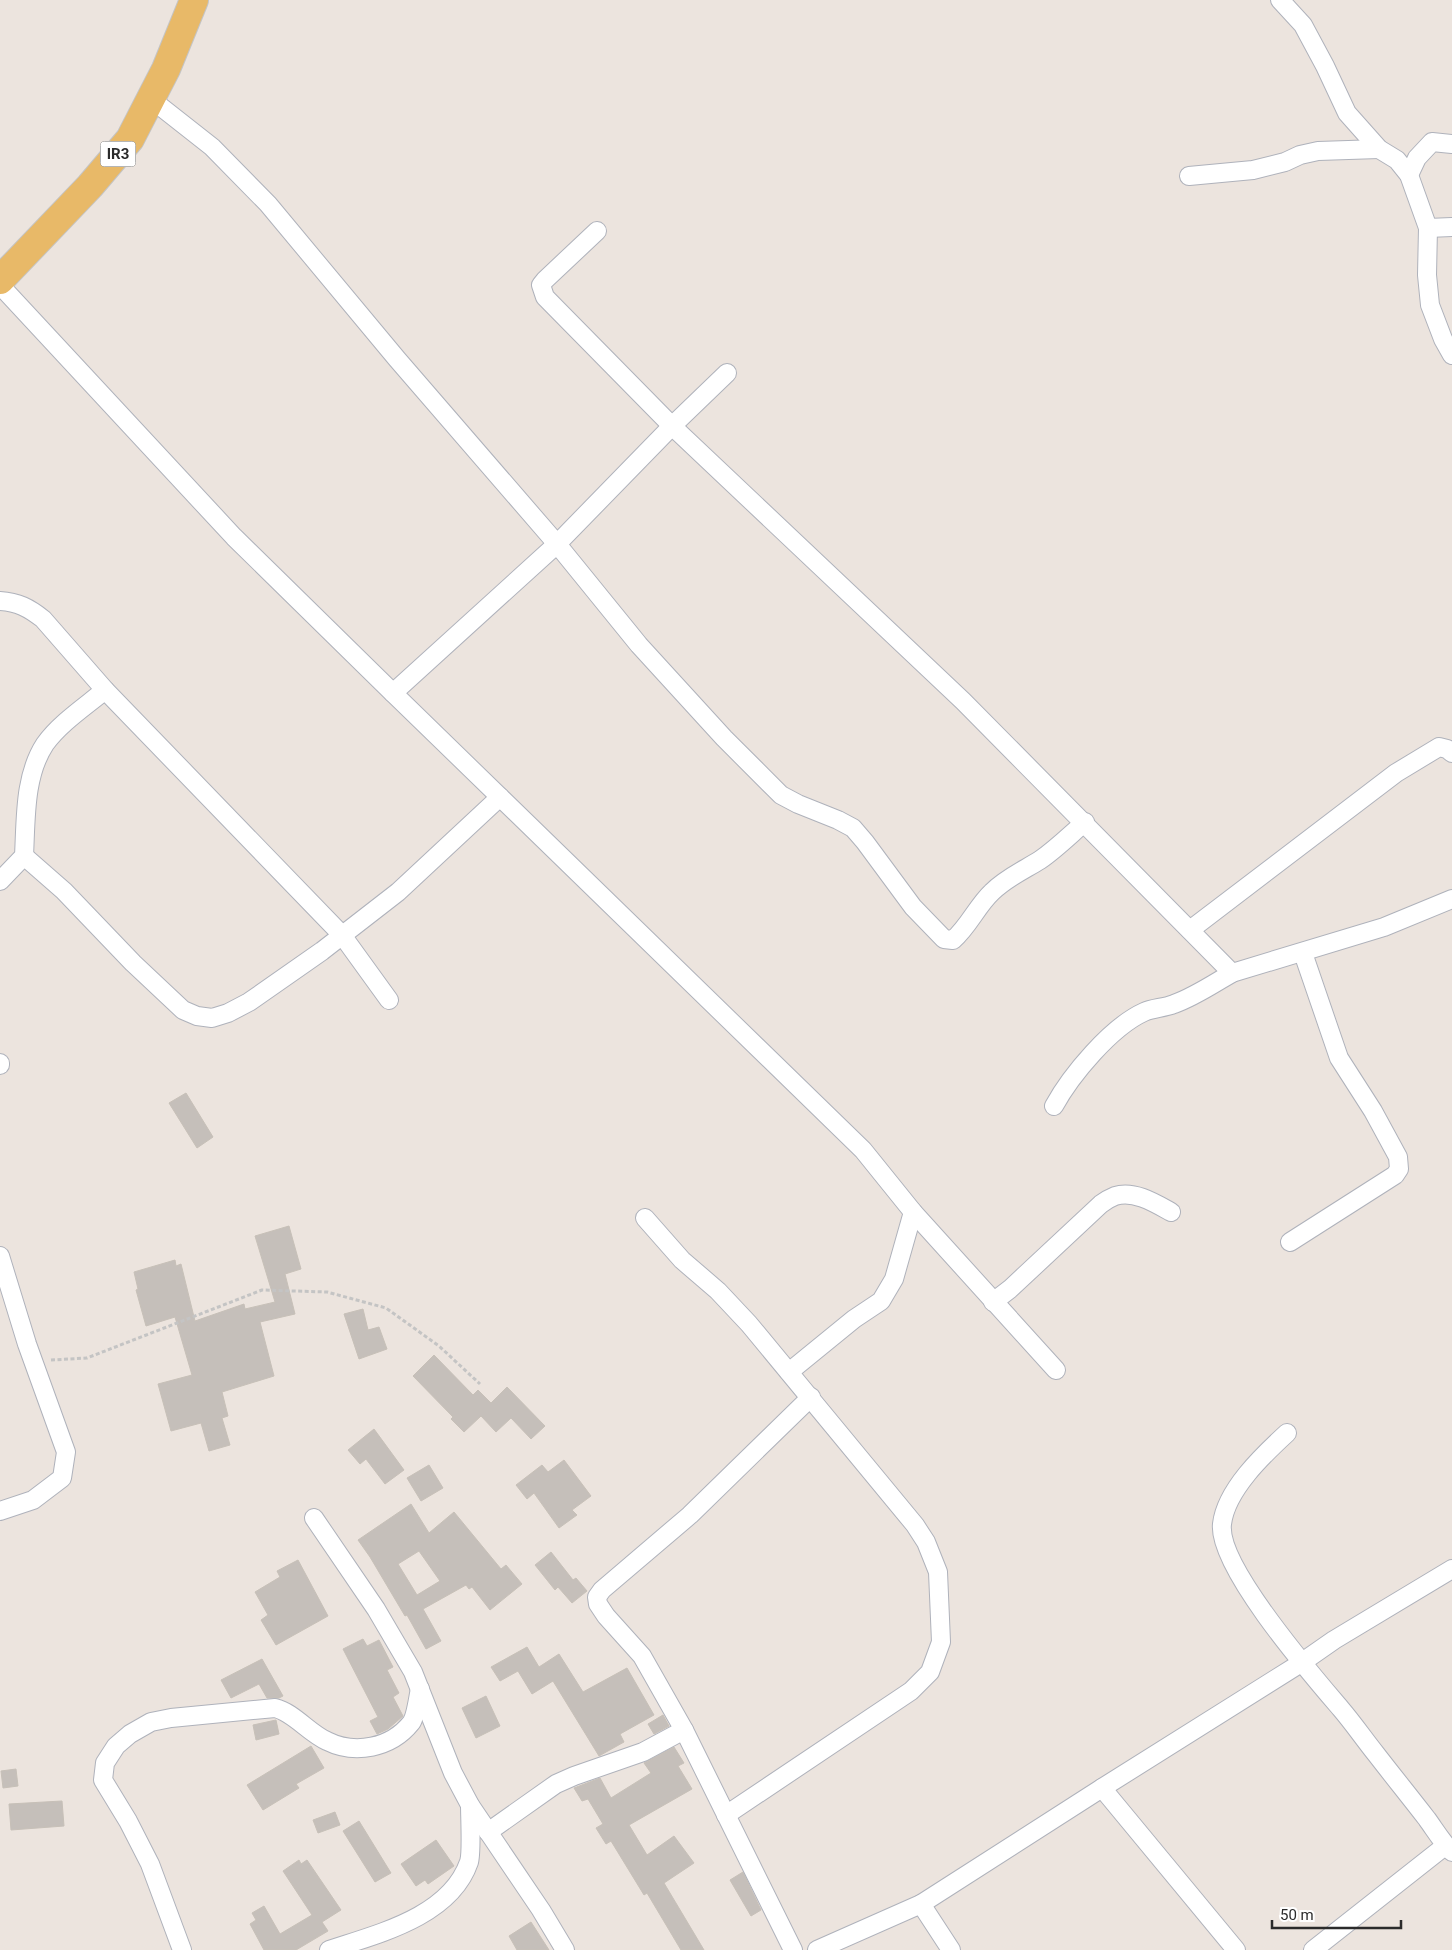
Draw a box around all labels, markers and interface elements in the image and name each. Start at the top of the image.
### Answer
road number: IR3 [100,142,136,166]
scale bar [1272,1898,1401,1930]
text: 50 m [1280,1906,1314,1924]

